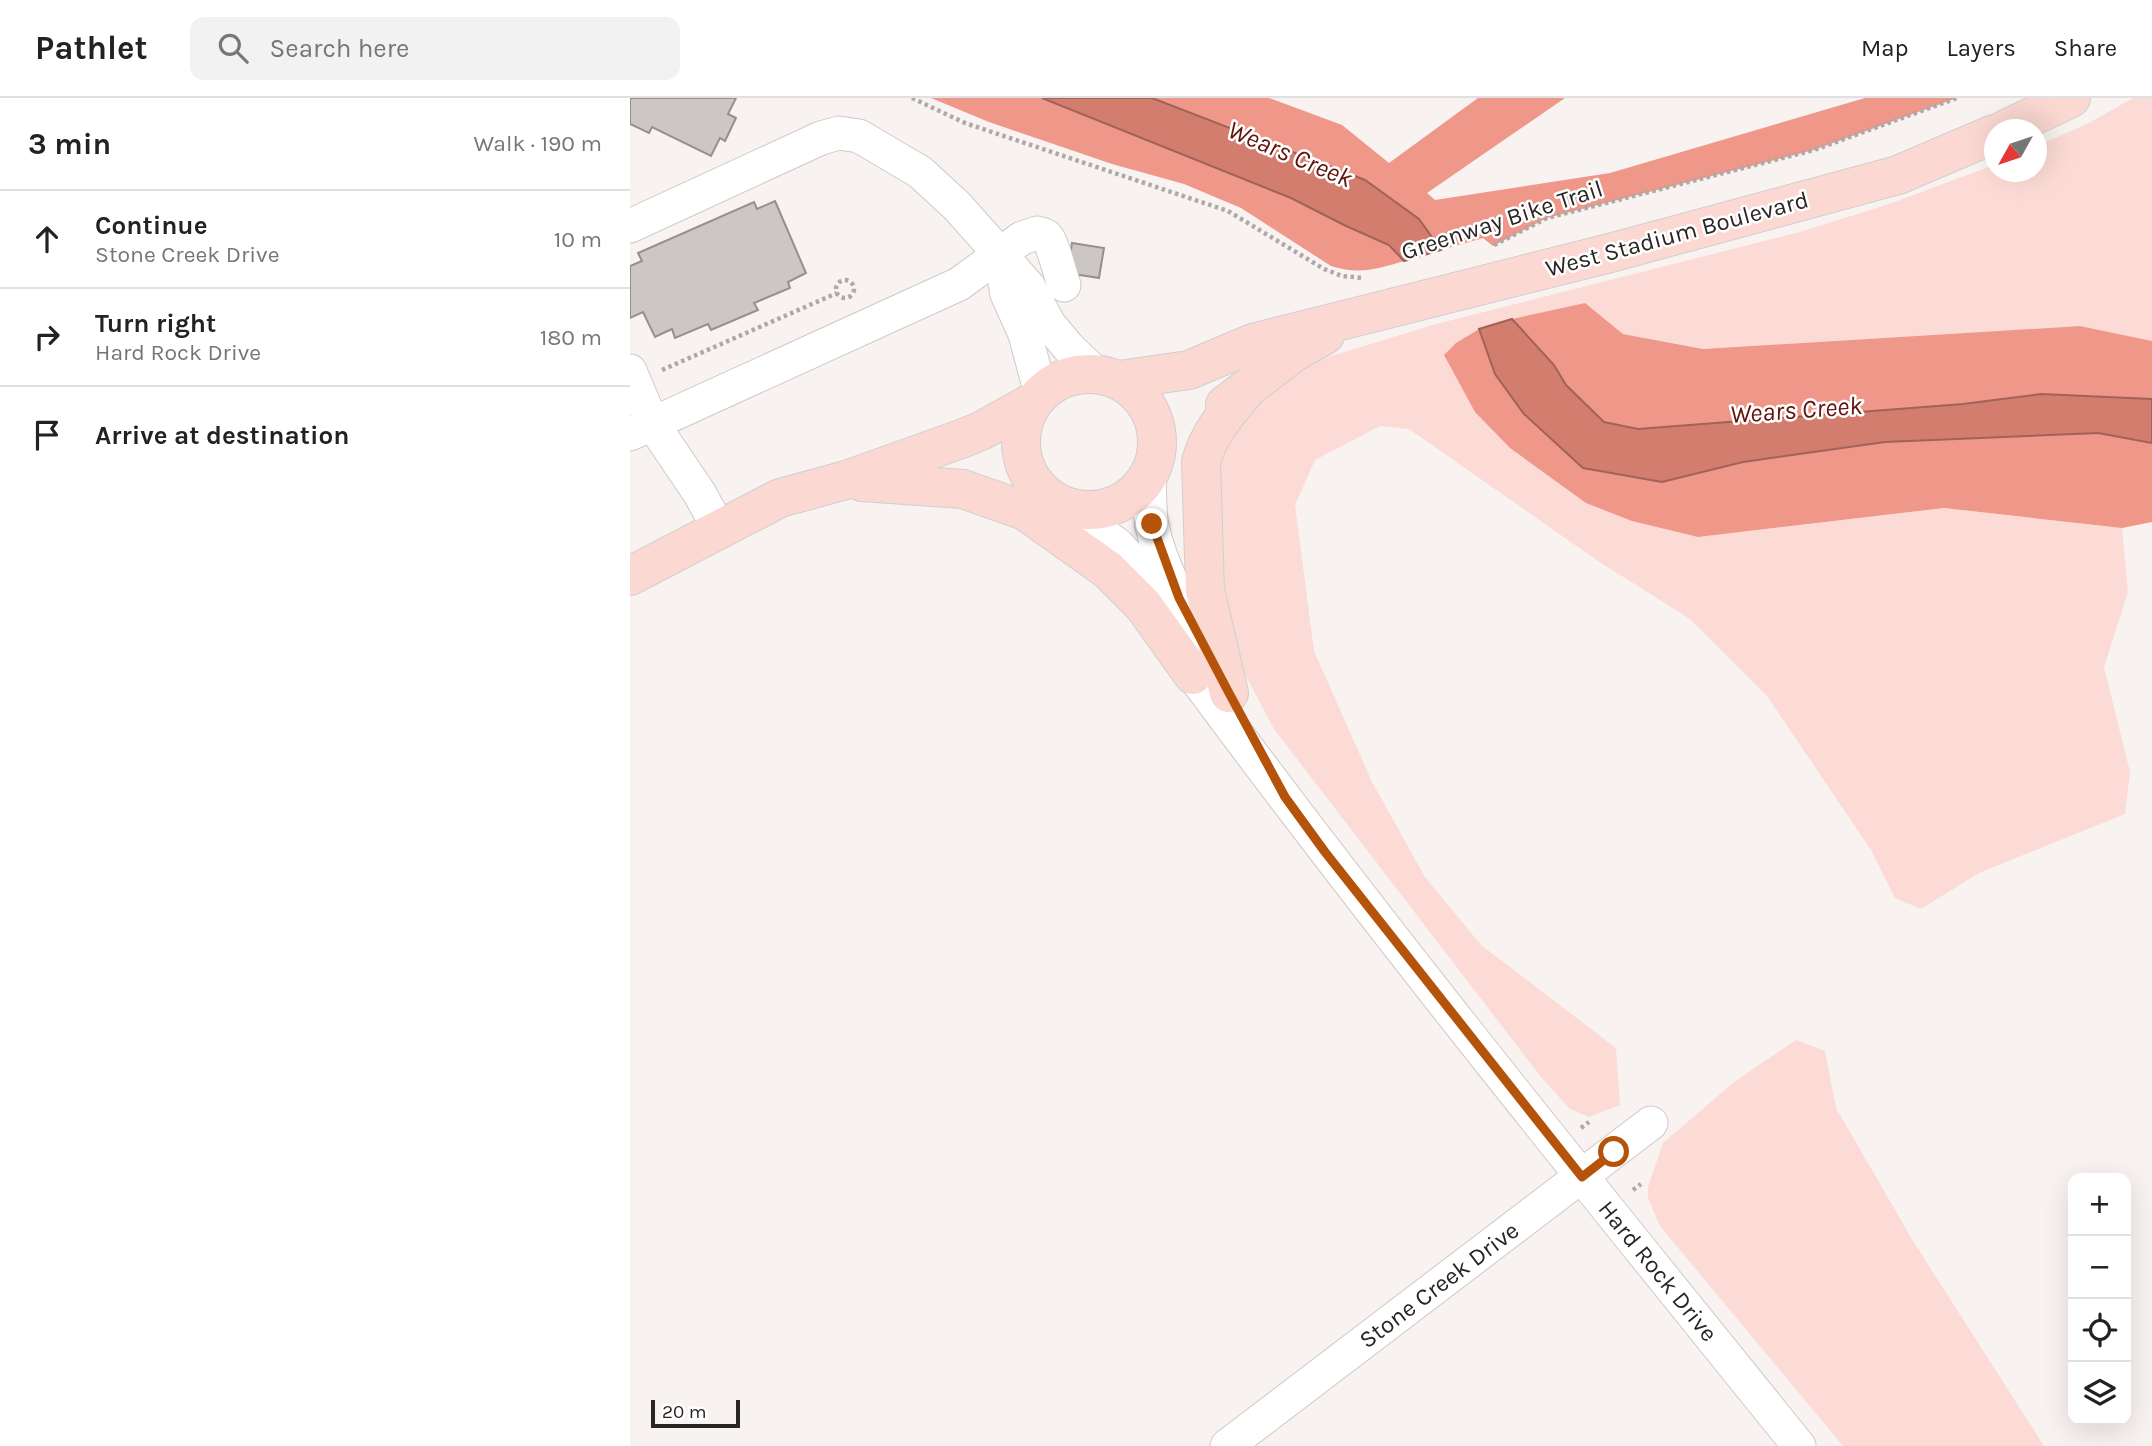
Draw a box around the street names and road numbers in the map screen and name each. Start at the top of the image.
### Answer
street label: Greenway Bike Trail [1398,174,1606,266]
street label: West Stadium Boulevard [1543,185,1811,283]
street label: Hard Rock Drive [1593,1195,1723,1347]
street label: Stone Creek Drive [1354,1216,1524,1354]

